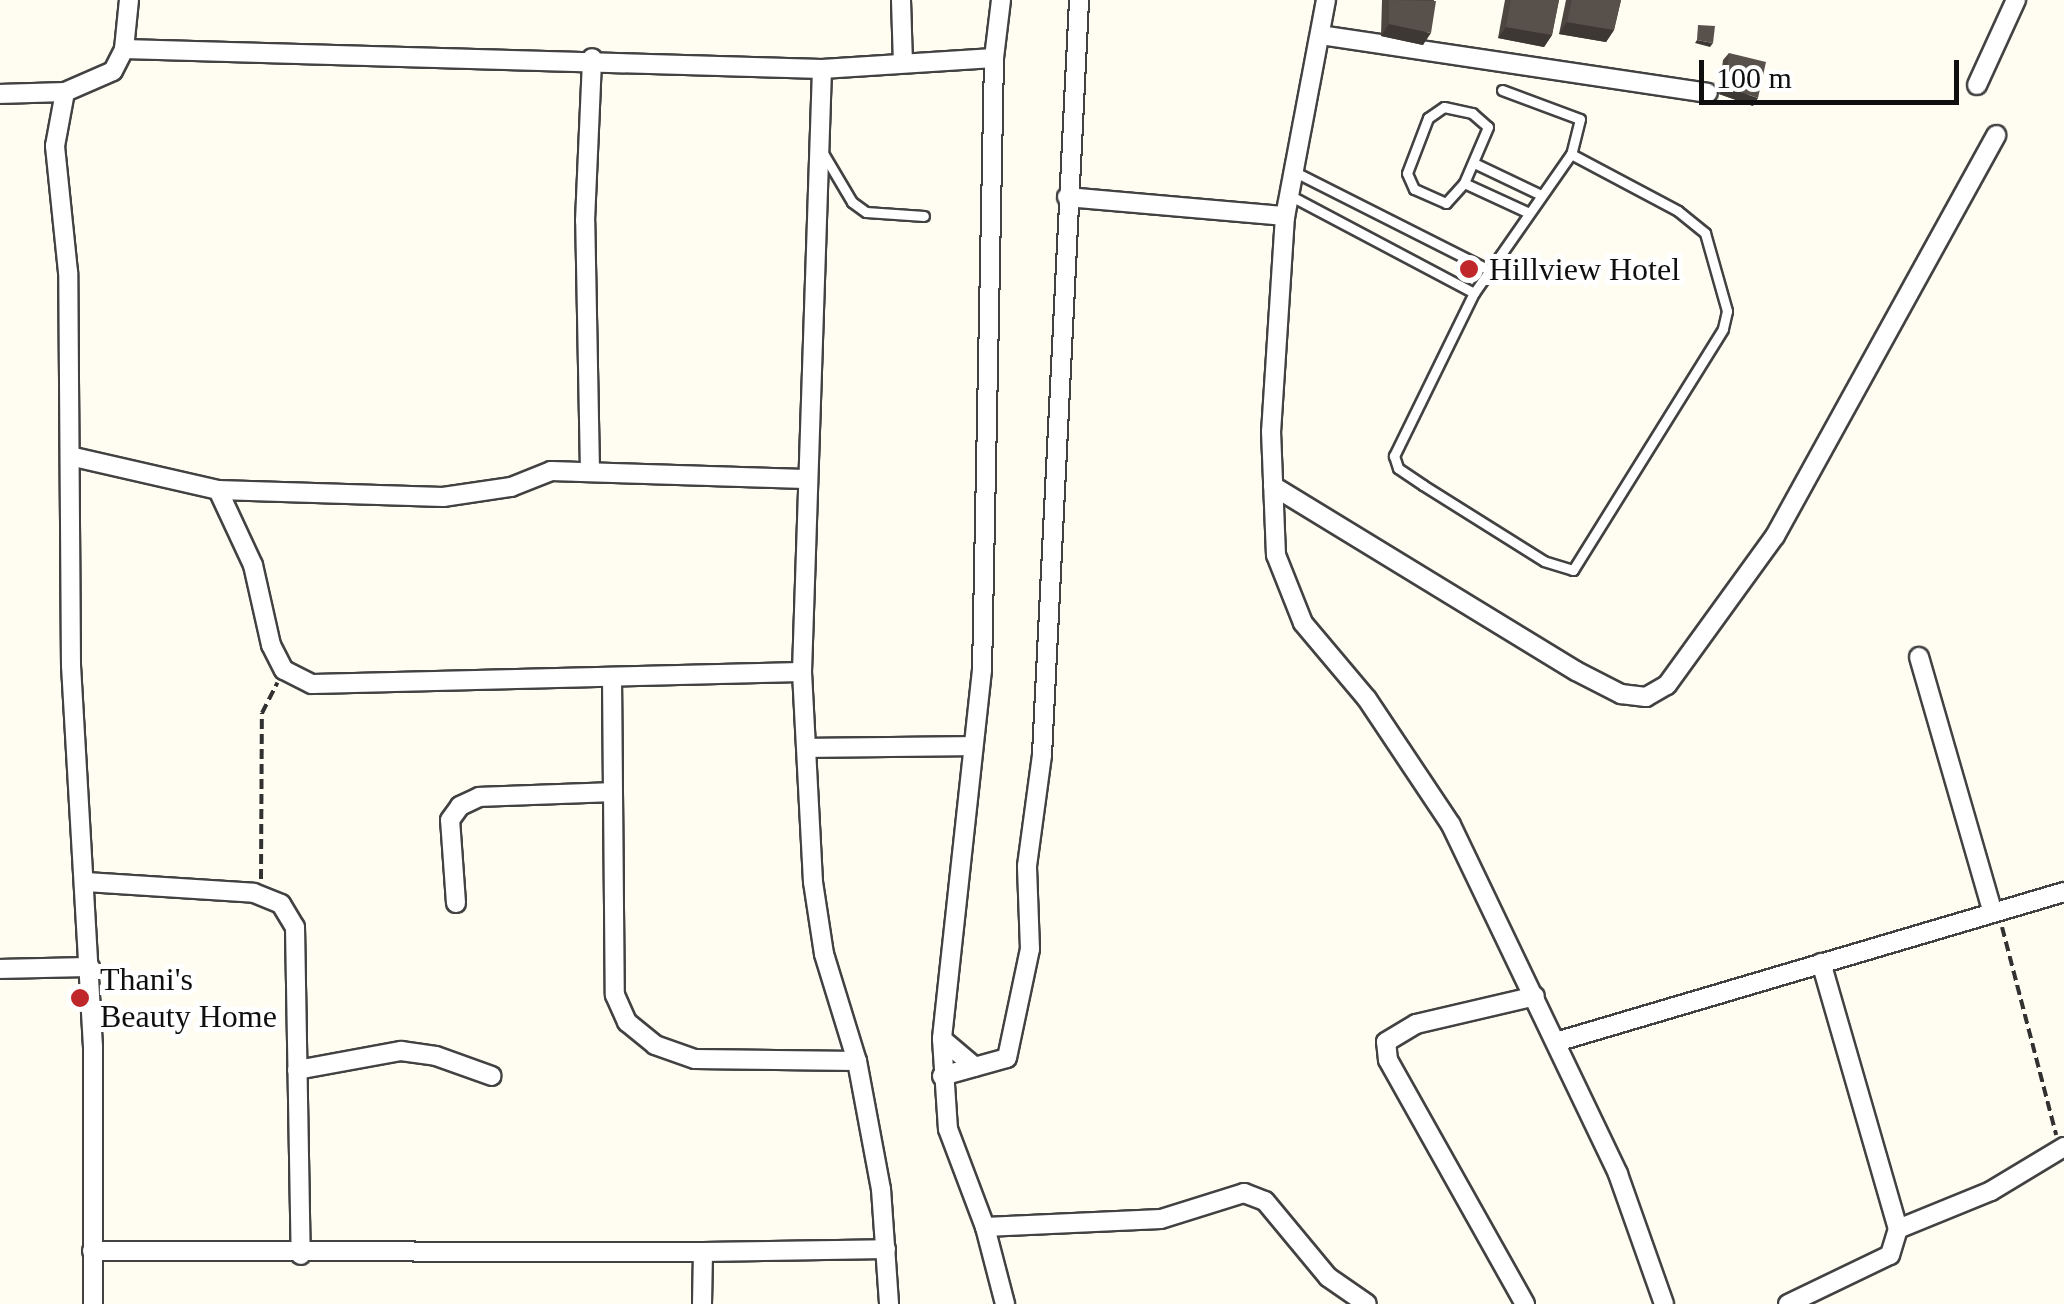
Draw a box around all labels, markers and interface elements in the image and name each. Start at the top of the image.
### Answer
scale bar [1704,40,1964,102]
text: 100 m [1716,61,1792,94]
place label: Hillview Hotel [1489,250,1680,288]
marker: Hillview Hotel [1458,258,1480,280]
place label: Thani's Beauty Home [100,961,277,1036]
marker: Thani's Beauty Home [69,987,91,1009]

